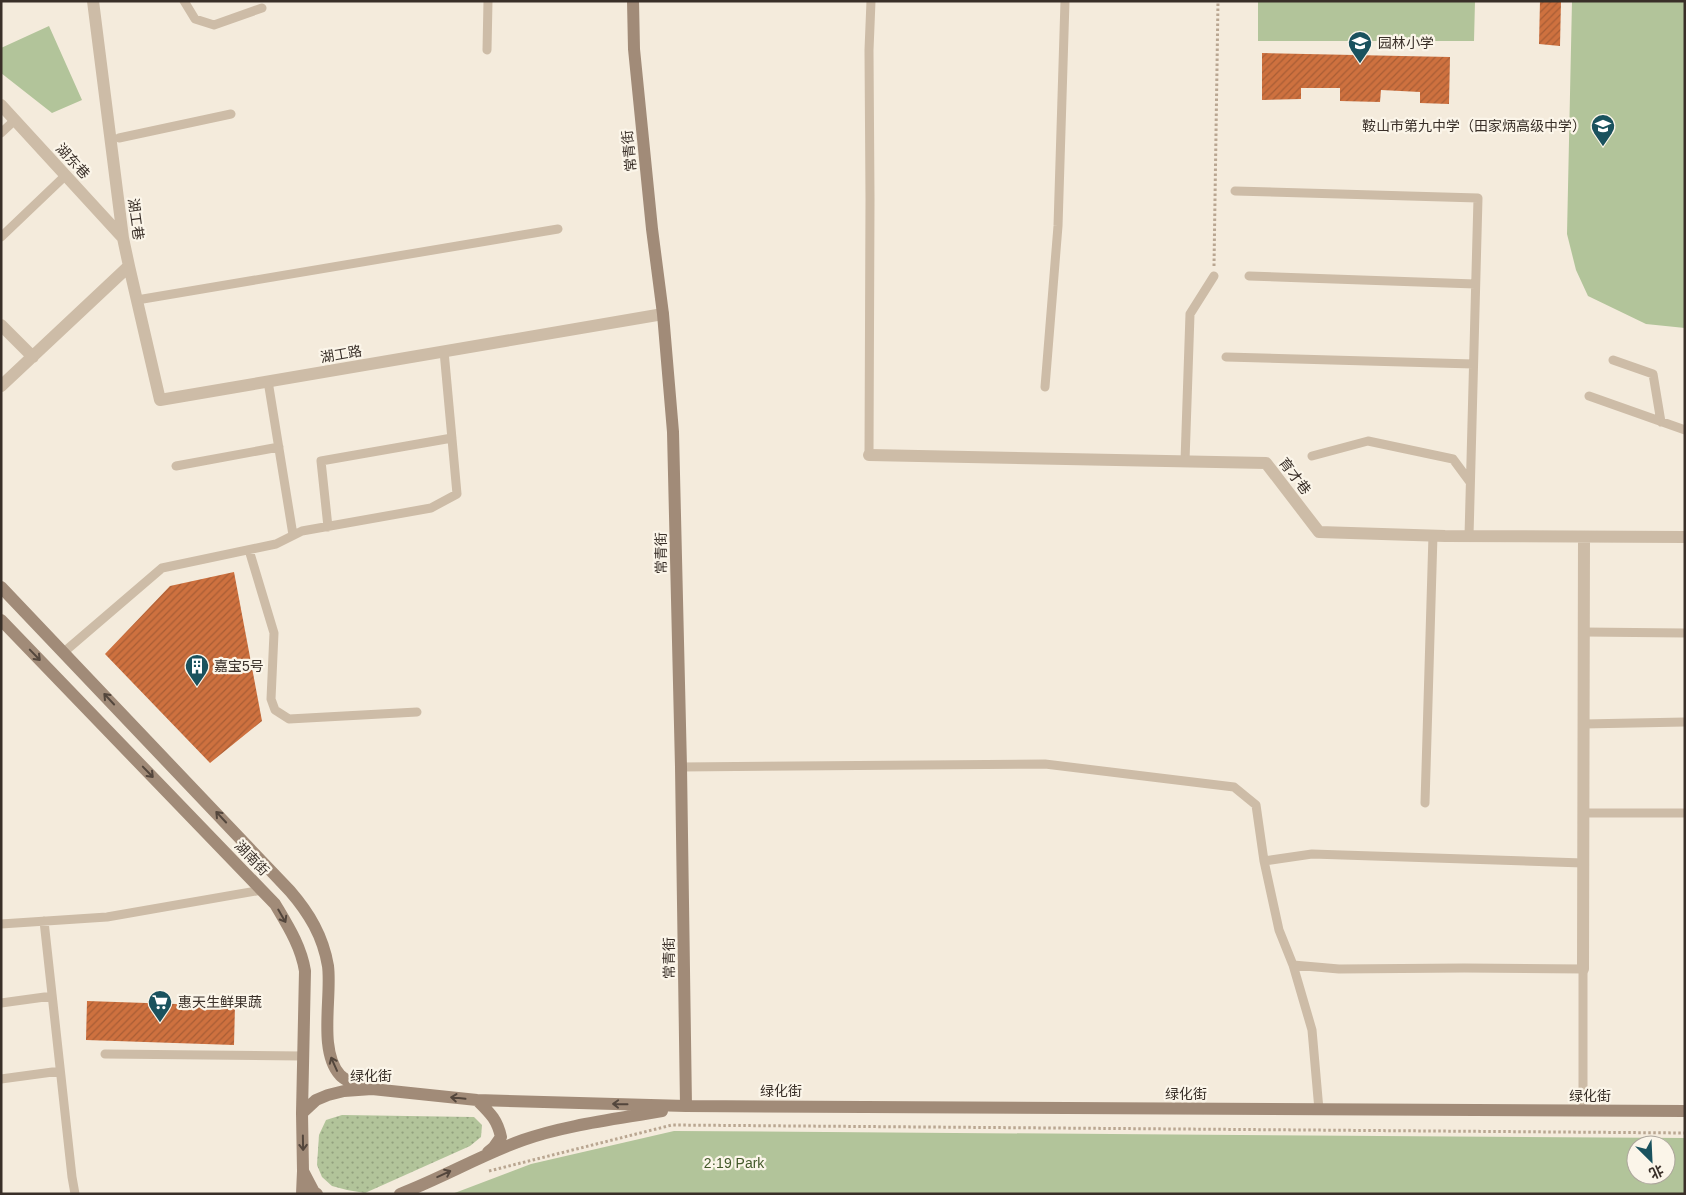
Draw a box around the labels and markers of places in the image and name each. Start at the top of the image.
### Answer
school or university icon: 园林小学 [1347,30,1373,64]
place label: 园林小学 [1378,35,1434,51]
school or university icon: 鞍山市第九中学（田家炳高级中学） [1590,113,1616,147]
place label: 鞍山市第九中学（田家炳高级中学） [1362,118,1586,134]
building icon: 嘉宝5号 [184,653,210,687]
place label: 嘉宝5号 [214,658,264,674]
supermarket icon: 惠天生鲜果蔬 [147,989,173,1023]
place label: 惠天生鲜果蔬 [178,994,262,1010]

